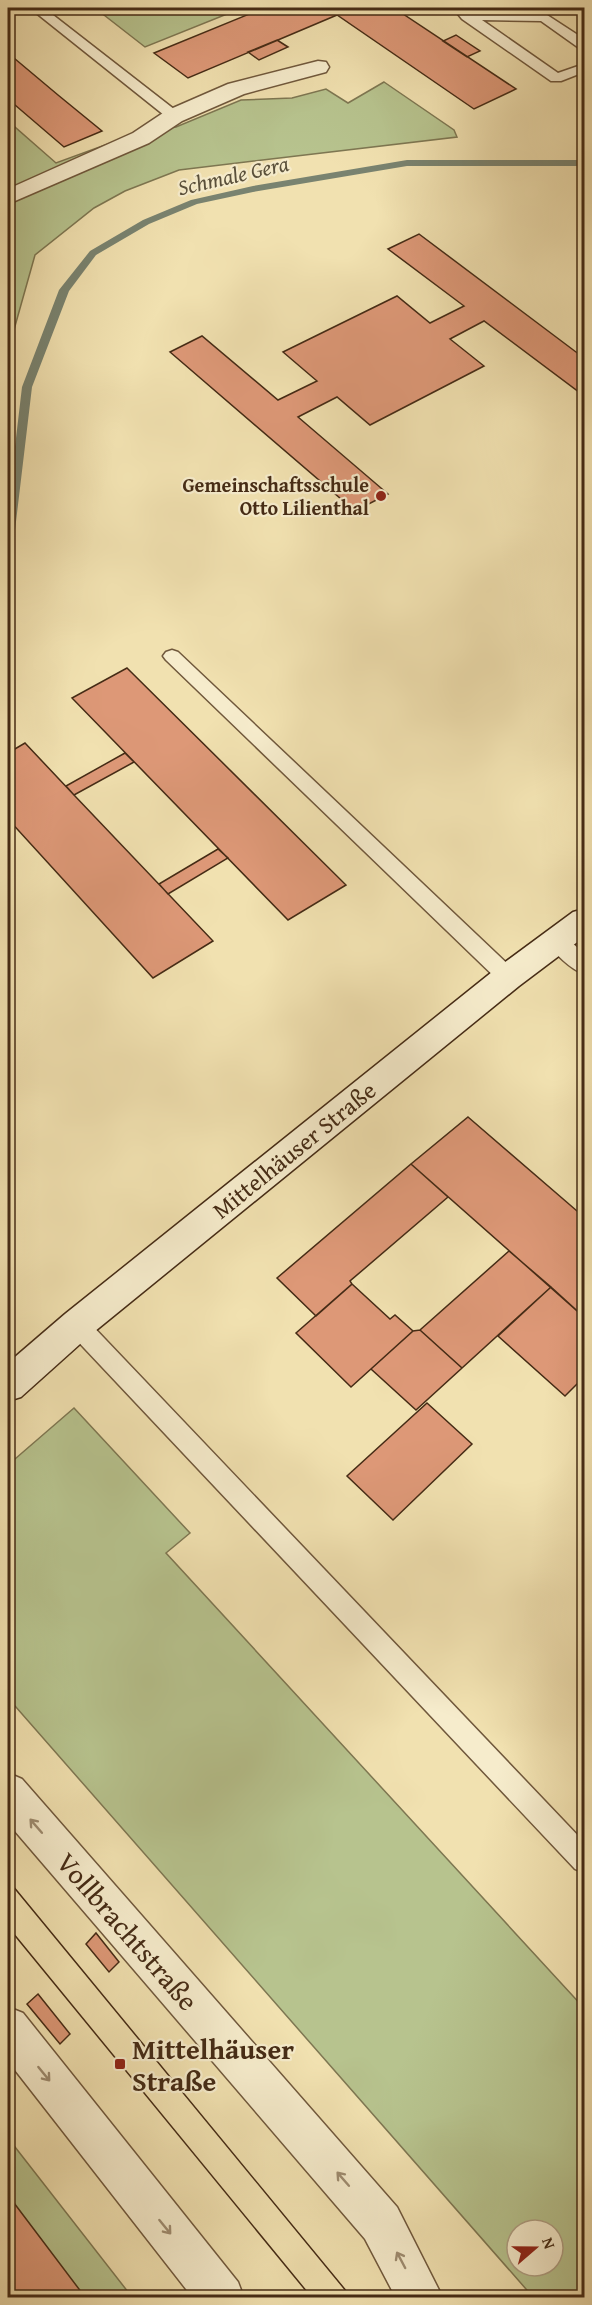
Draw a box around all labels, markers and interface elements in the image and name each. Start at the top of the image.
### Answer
water label: Schmale Gera [174,147,292,203]
place label: Gemeinschaftsschule Otto Lilienthal [182,470,369,522]
marker: Gemeinschaftsschule Otto Lilienthal [374,489,388,503]
street label: Mittelhäuser Straße [205,1073,383,1227]
one-way arrow [29,1819,43,1834]
street label: Vollbrachtstraße [47,1843,209,2019]
place label: Mittelhäuser Straße [132,2028,294,2101]
marker: Mittelhäuser Straße [113,2057,127,2071]
one-way arrow [37,2066,50,2082]
one-way arrow [336,2172,350,2187]
one-way arrow [159,2218,172,2234]
north arrow [505,2218,565,2278]
text: N [536,2234,562,2252]
one-way arrow [395,2252,407,2269]

